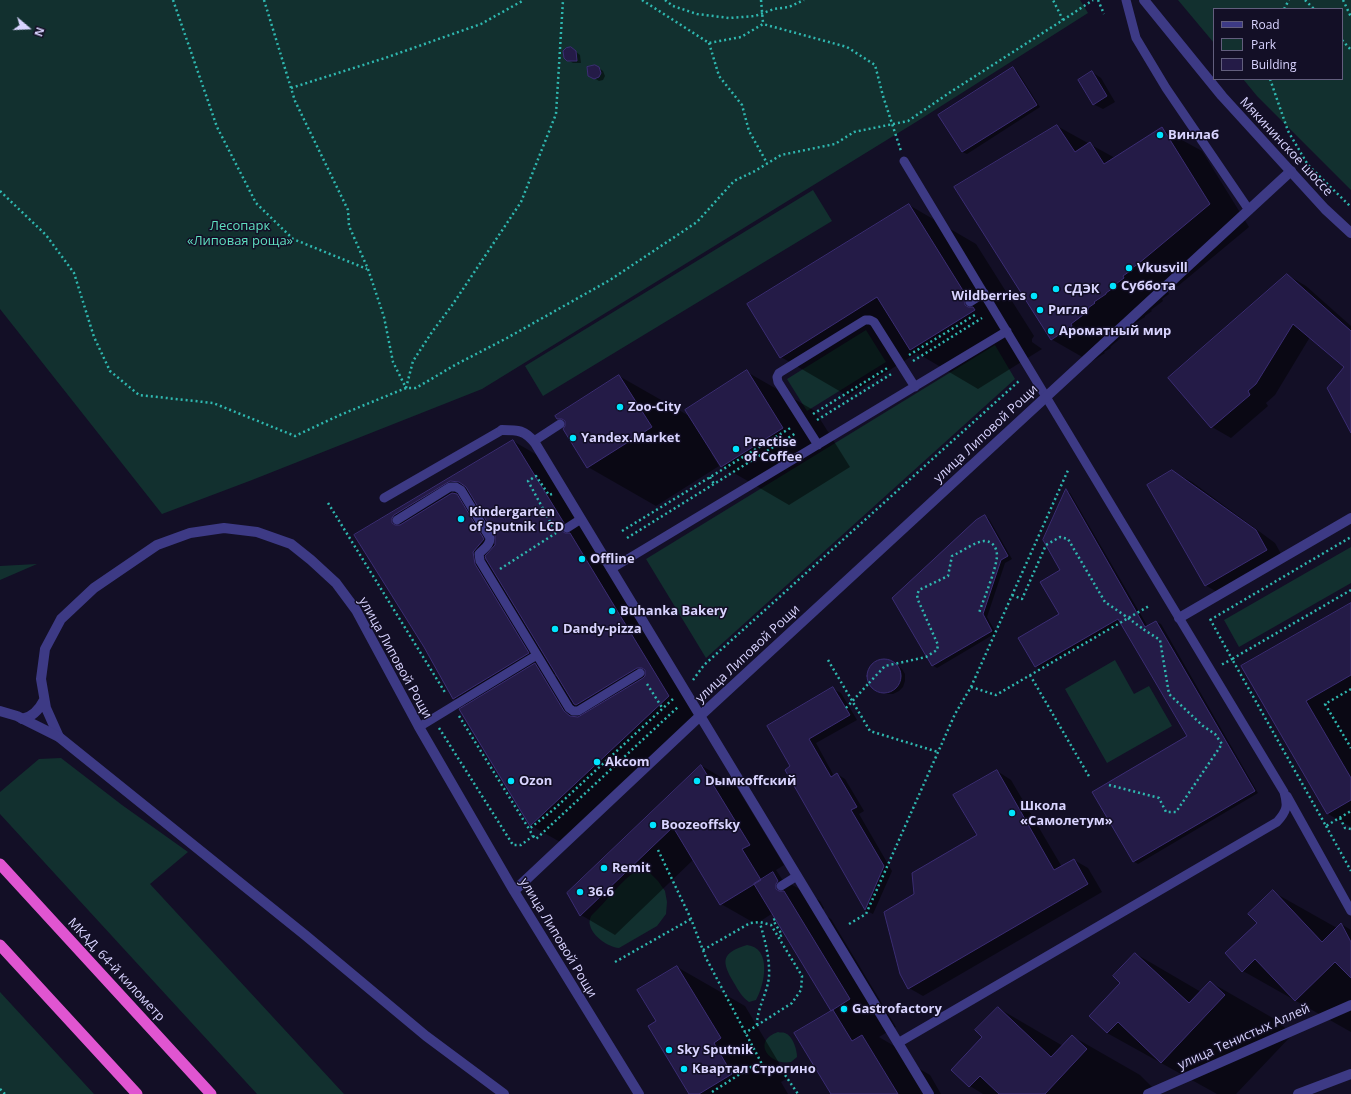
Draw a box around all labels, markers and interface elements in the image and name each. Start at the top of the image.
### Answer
north arrow [8,8,48,48]
legend [1213,8,1343,80]
text: Road [1251,16,1280,33]
text: N [31,25,48,39]
text: Park [1251,36,1276,53]
text: Building [1251,56,1296,73]
street label: Мякининское шоссе [1236,94,1336,200]
place label: Винлаб [1168,127,1219,143]
marker: Винлаб [1155,130,1165,140]
park label: Лесопарк «Липовая роща» [187,218,293,249]
place label: Vkusvill [1137,260,1188,276]
marker: Vkusvill [1124,263,1134,273]
place label: Суббота [1121,278,1176,294]
place label: СДЭК [1064,281,1100,297]
marker: Суббота [1108,281,1118,291]
marker: СДЭК [1051,284,1061,294]
place label: Wildberries [951,288,1026,304]
marker: Wildberries [1029,291,1039,301]
place label: Ригла [1048,302,1088,318]
marker: Ригла [1035,305,1045,315]
place label: Ароматный мир [1059,323,1171,339]
marker: Ароматный мир [1046,326,1056,336]
street label: улица Липовой Рощи [931,382,1041,486]
place label: Zoo-City [628,399,681,415]
marker: Zoo-City [615,402,625,412]
place label: Yandex.Market [581,430,680,446]
marker: Yandex.Market [568,433,578,443]
place label: Practise of Coffee [744,434,802,465]
marker: Practise of Coffee [731,444,741,454]
place label: Kindergarten of Sputnik LCD [469,504,564,535]
marker: Kindergarten of Sputnik LCD [456,514,466,524]
place label: Offline [590,551,635,567]
marker: Offline [577,554,587,564]
street label: улица Липовой Рощи [355,594,435,722]
street label: улица Липовой Рощи [693,602,803,706]
place label: Buhanka Bakery [620,603,727,619]
marker: Buhanka Bakery [607,606,617,616]
place label: Dandy-pizza [563,621,642,637]
marker: Dandy-pizza [550,624,560,634]
place label: Akcom [605,754,650,770]
marker: Akcom [592,757,602,767]
place label: Ozon [519,773,552,789]
place label: Dымкoffский [705,773,796,789]
marker: Ozon [506,776,516,786]
marker: Dымкoffский [692,776,702,786]
place label: Школа «Самолетум» [1020,798,1113,829]
marker: Школа «Самолетум» [1007,808,1017,818]
place label: Boozeoffsky [661,817,740,833]
marker: Boozeoffsky [648,820,658,830]
place label: Remit [612,860,651,876]
marker: Remit [599,863,609,873]
street label: улица Липовой Рощи [516,875,600,1001]
place label: 36.6 [588,884,614,900]
marker: 36.6 [575,887,585,897]
street label: МКАД, 64-й километр [64,915,168,1025]
place label: Gastrofactory [852,1001,942,1017]
street label: улица Тенистых Аллей [1175,1001,1313,1073]
marker: Gastrofactory [839,1004,849,1014]
place label: Sky Sputnik [677,1042,753,1058]
marker: Sky Sputnik [664,1045,674,1055]
place label: Квартал Строгино [692,1061,816,1077]
marker: Квартал Строгино [679,1064,689,1074]

